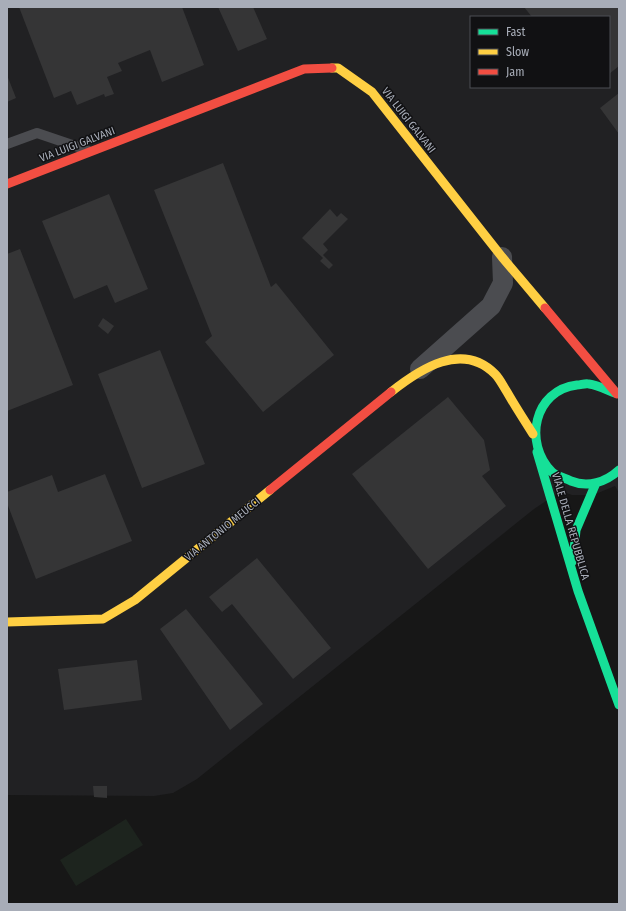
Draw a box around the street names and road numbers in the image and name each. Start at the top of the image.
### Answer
street label: VIA LUIGI GALVANI [379,85,438,156]
street label: VIA LUIGI GALVANI [38,124,117,165]
street label: VIALE DELLA REPUBBLICA [549,471,592,582]
street label: VIA ANTONIO MEUCCI [182,495,263,564]

